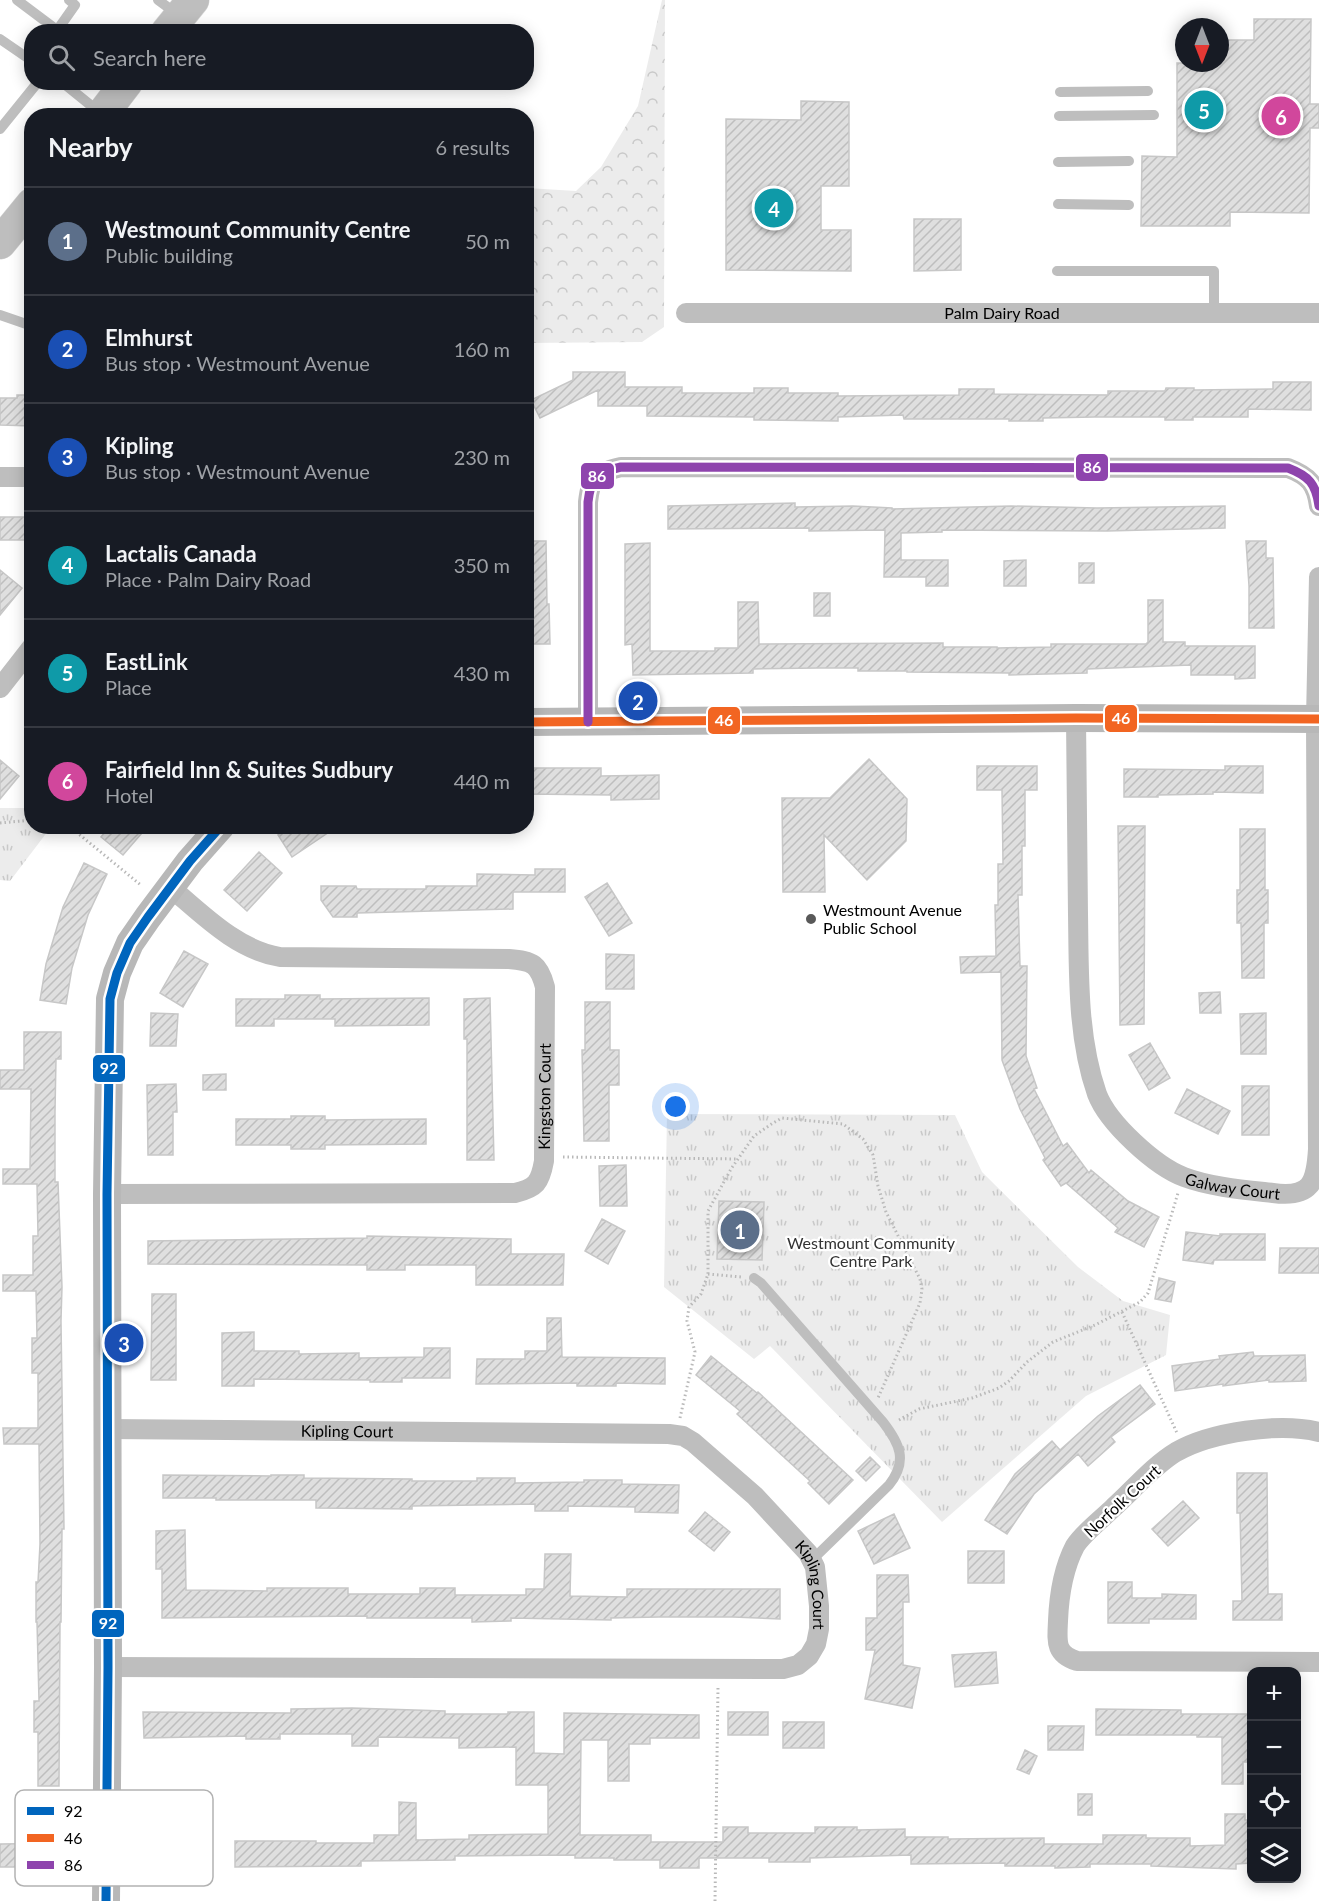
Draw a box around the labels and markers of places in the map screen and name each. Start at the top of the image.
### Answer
pin: 5 [1184,88,1224,132]
pin: 6 [1262,94,1300,138]
pin: 4 [754,186,794,230]
pin: 2 [618,678,658,724]
place label: Westmount Avenue Public School [823,900,962,937]
marker: Westmount Avenue Public School [804,912,818,926]
pin: 1 [720,1208,760,1252]
pin: 3 [104,1320,144,1366]

